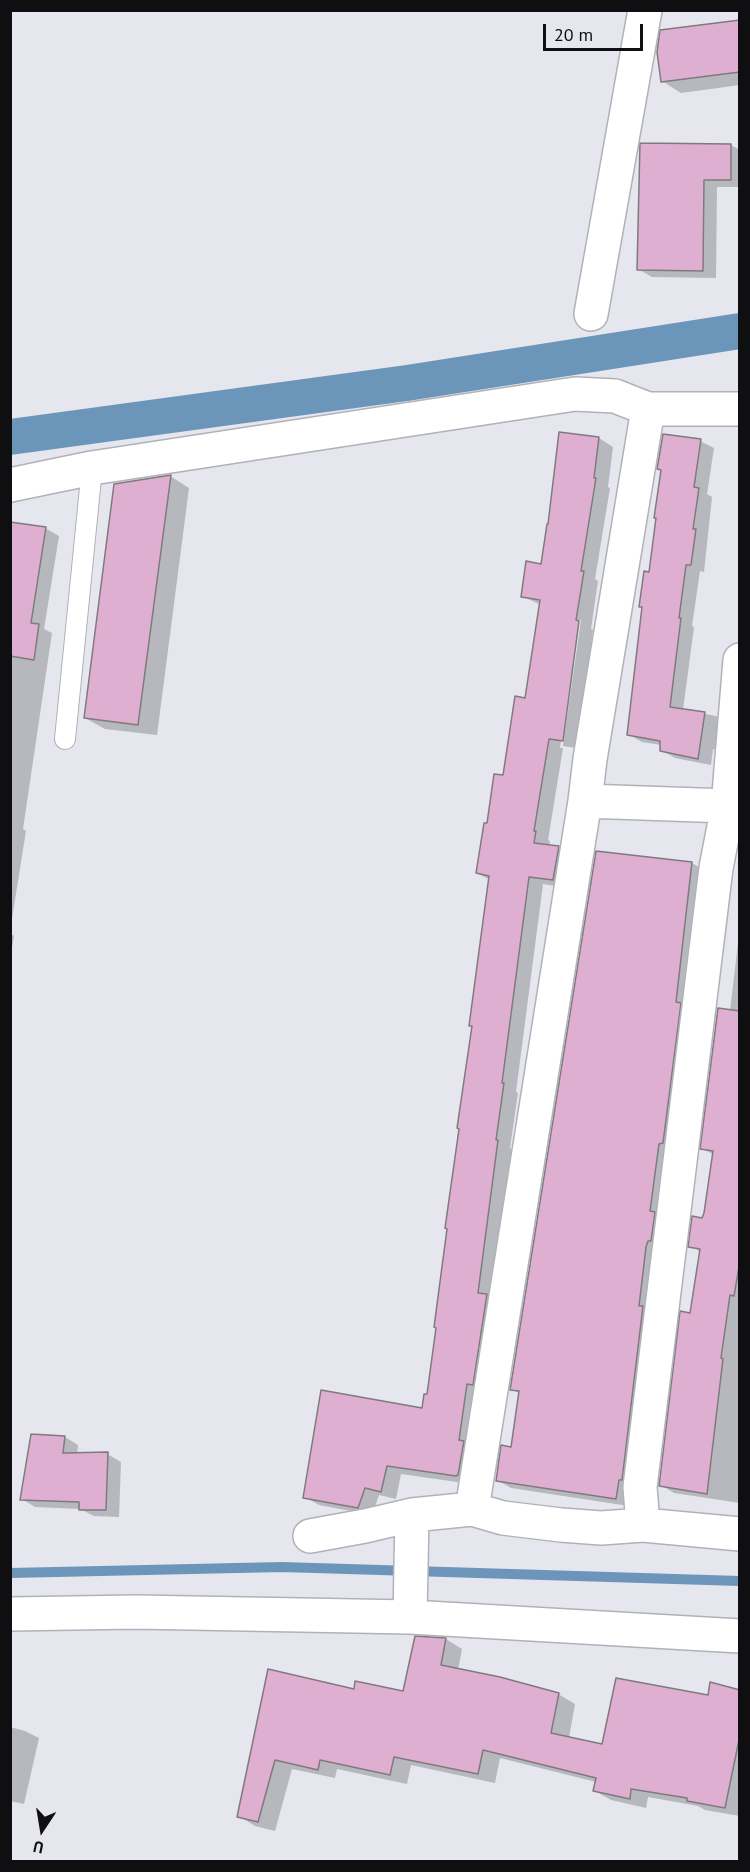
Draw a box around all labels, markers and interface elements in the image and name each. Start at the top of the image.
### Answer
scale bar [546,12,646,50]
text: 20 m [554,23,593,46]
north arrow [12,1800,72,1860]
text: U [31,1837,45,1858]

